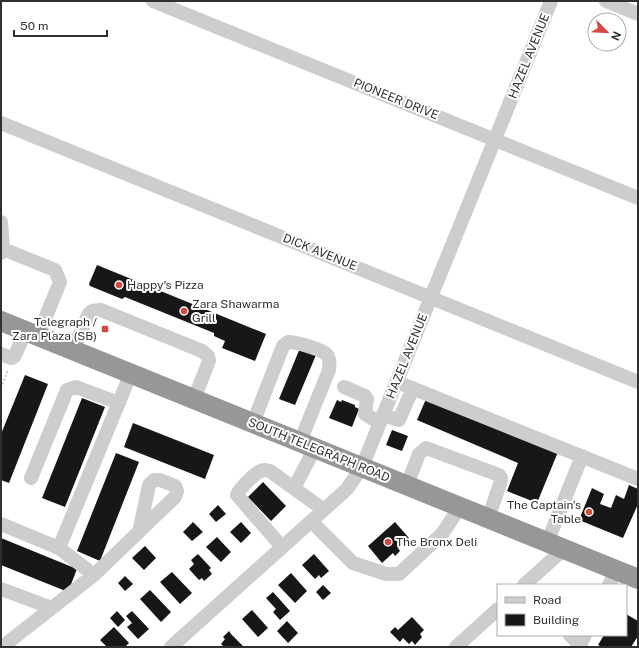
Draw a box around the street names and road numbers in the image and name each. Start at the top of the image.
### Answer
street label: HAZEL AVENUE [506,11,552,101]
street label: PIONEER DRIVE [352,76,440,122]
street label: DICK AVENUE [281,231,359,273]
street label: HAZEL AVENUE [384,311,430,401]
street label: SOUTH TELEGRAPH ROAD [246,415,392,485]

